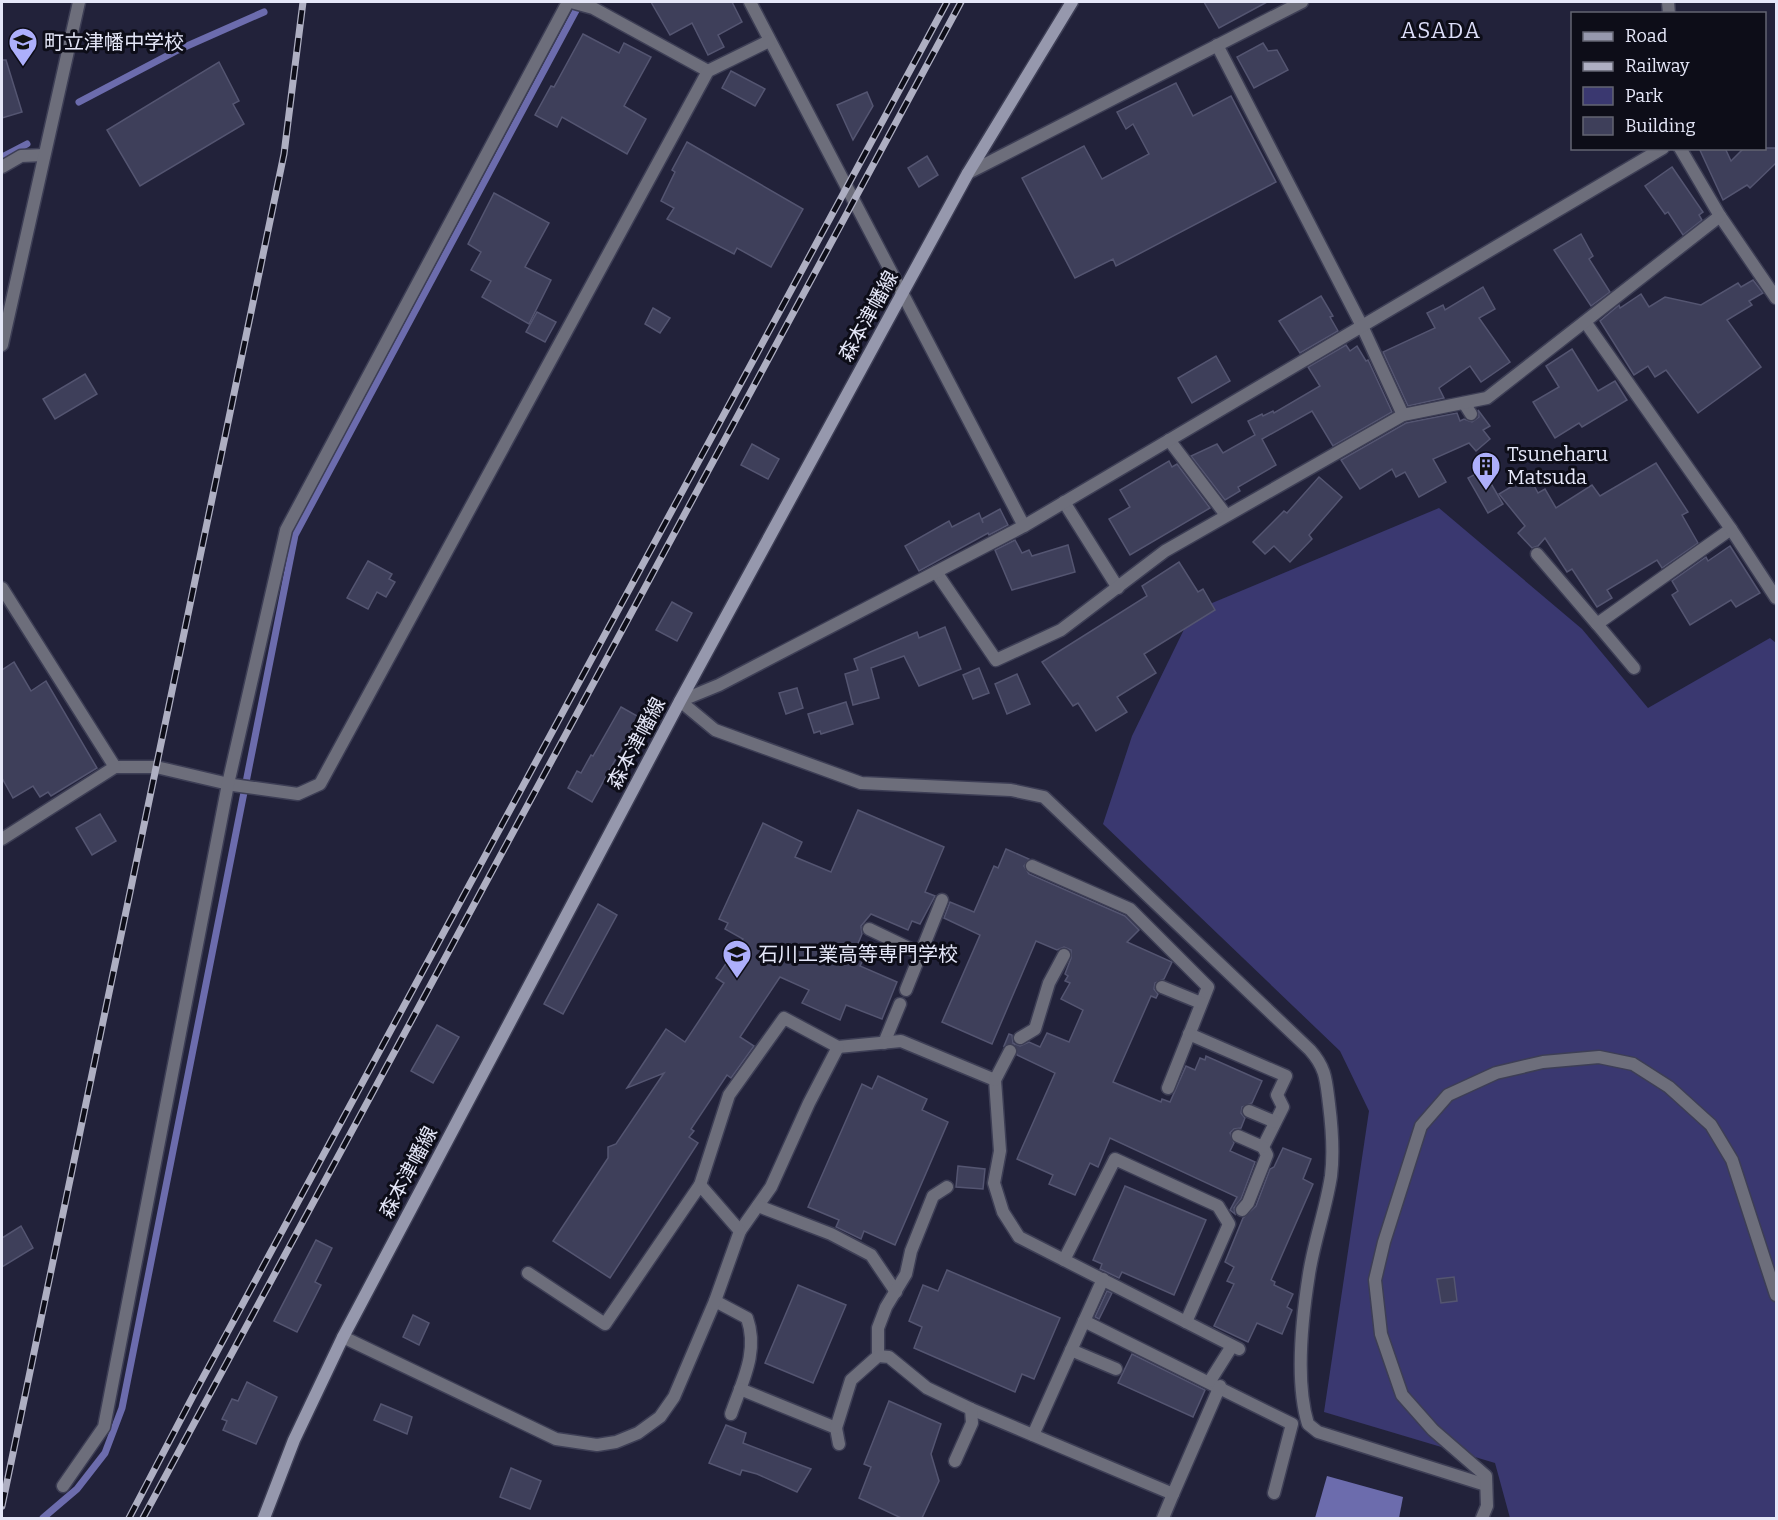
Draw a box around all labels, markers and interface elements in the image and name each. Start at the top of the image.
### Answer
legend [1571,12,1766,150]
district label: ASADA [1401,17,1481,44]
text: Road [1625,25,1668,47]
school or university icon: 町立津幡中学校 [7,26,39,68]
place label: 町立津幡中学校 [44,30,184,54]
text: Railway [1625,55,1690,77]
text: Park [1625,85,1664,107]
text: Building [1625,115,1696,137]
street label: 森本津幡線 [833,266,903,366]
place label: Tsuneharu Matsuda [1507,442,1608,489]
building icon: Tsuneharu Matsuda [1470,450,1502,492]
street label: 森本津幡線 [602,693,670,793]
school or university icon: 石川工業高等専門学校 [721,938,753,980]
place label: 石川工業高等専門学校 [758,942,958,966]
street label: 森本津幡線 [374,1122,442,1222]

